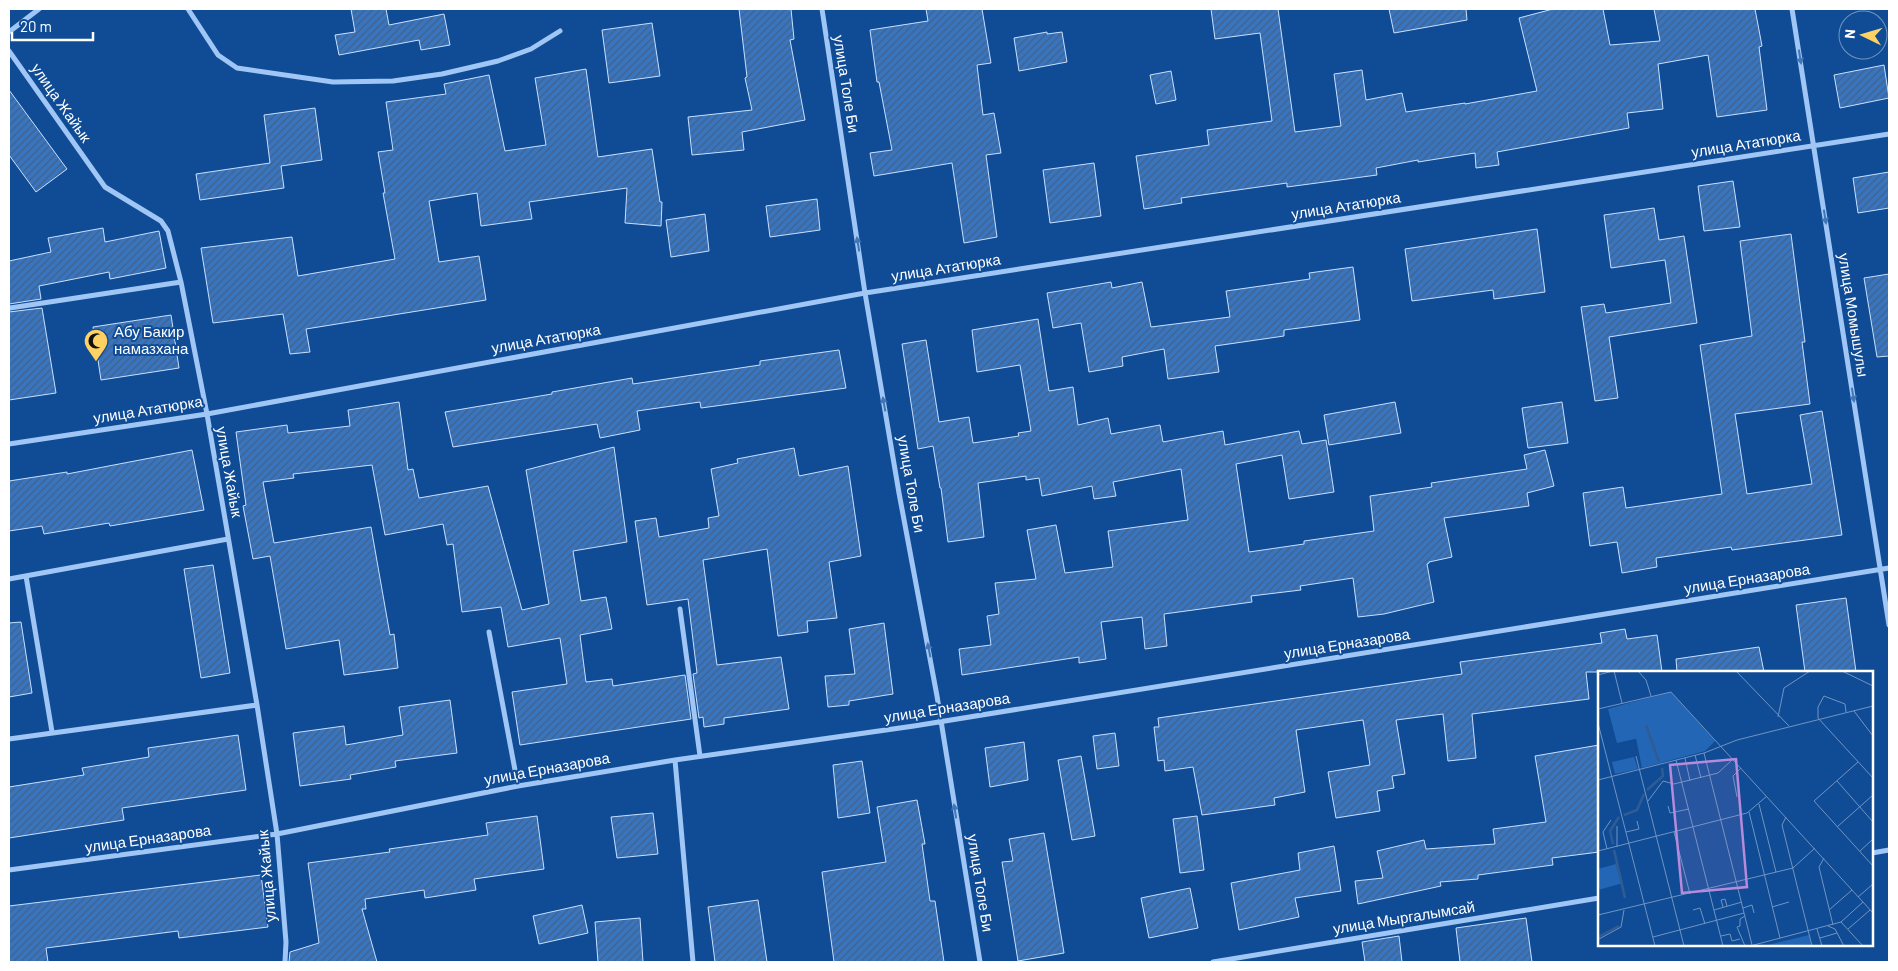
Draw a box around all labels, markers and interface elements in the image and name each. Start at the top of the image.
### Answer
scale bar [12,10,94,42]
north arrow [1838,10,1888,60]
text: 20 m [20,17,52,35]
text: N [1841,28,1858,39]
street label: улица Толе Би [830,34,864,134]
one-way arrow [1796,49,1804,65]
street label: улица Жайык [28,59,96,146]
street label: улица Ататюрка [1690,125,1802,161]
street label: улица Ататюрка [1290,187,1402,223]
one-way arrow [1822,210,1830,226]
one-way arrow [853,236,861,252]
street label: улица Ататюрка [890,249,1002,285]
street label: улица Момышулы [1835,252,1873,378]
street label: улица Ататюрка [490,319,602,356]
place label: Абу Бакир намазхана [114,322,189,357]
mosque icon: Абу Бакир намазхана [83,328,109,362]
one-way arrow [1849,388,1857,404]
street label: улица Ататюрка [92,391,204,427]
one-way arrow [880,396,888,412]
street label: улица Жайык [213,425,247,519]
street label: улица Толе Би [895,434,929,534]
street label: улица Ерназарова [1683,559,1812,597]
street label: улица Ерназарова [1283,624,1412,662]
one-way arrow [924,642,932,658]
inset map [1598,671,1873,946]
street label: улица Ерназарова [883,688,1012,726]
street label: улица Ерназарова [483,748,612,788]
one-way arrow [951,802,959,818]
street label: улица Ерназарова [84,820,213,856]
street label: улица Жайык [253,829,279,923]
street label: улица Толе Би [964,833,998,933]
street label: улица Мыргалымсай [1332,897,1476,937]

